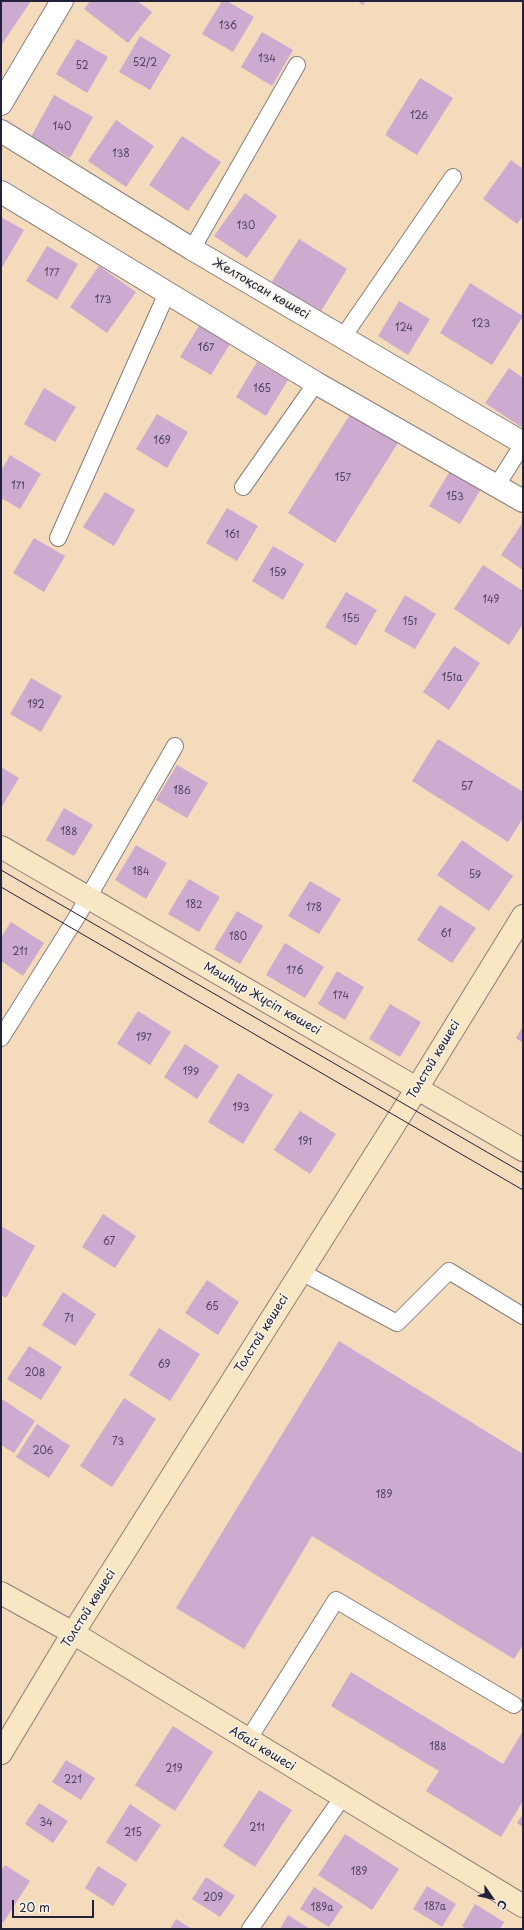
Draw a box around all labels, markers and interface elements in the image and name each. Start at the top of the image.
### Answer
house number: 136 [219,20,237,32]
house number: 134 [258,53,276,65]
house number: 52/2 [133,57,157,69]
house number: 52 [75,60,89,72]
house number: 126 [410,110,428,122]
house number: 140 [53,121,71,133]
house number: 138 [112,148,130,160]
house number: 130 [237,220,255,232]
street label: Желтоқсан көшесі [210,255,312,323]
house number: 177 [44,267,60,279]
house number: 173 [95,294,111,306]
house number: 123 [472,318,490,330]
house number: 124 [395,322,413,334]
house number: 167 [198,342,214,354]
house number: 165 [253,383,271,395]
house number: 169 [153,435,171,447]
house number: 157 [335,472,351,484]
house number: 171 [11,480,25,492]
house number: 153 [446,491,464,503]
house number: 161 [225,529,239,541]
house number: 159 [270,567,286,579]
house number: 149 [483,594,499,606]
house number: 155 [342,613,360,625]
house number: 151 [403,616,417,628]
house number: 151а [442,672,462,684]
house number: 192 [27,699,45,711]
house number: 57 [461,781,473,793]
house number: 186 [173,785,191,797]
house number: 188 [61,826,77,838]
house number: 184 [132,866,150,878]
house number: 59 [469,869,481,881]
house number: 182 [186,899,202,911]
house number: 178 [306,902,322,914]
house number: 61 [440,928,452,940]
house number: 180 [229,931,247,943]
house number: 211 [12,946,28,958]
street label: Мәшһүр Жүсіп көшесі [201,960,323,1038]
house number: 176 [287,965,303,977]
house number: 174 [333,990,349,1002]
street label: Толстой көшесі [405,1018,463,1102]
house number: 197 [136,1032,152,1044]
house number: 199 [183,1066,199,1078]
house number: 193 [233,1102,249,1114]
house number: 191 [298,1136,312,1148]
house number: 67 [103,1236,115,1248]
street label: Толстой көшесі [232,1292,292,1376]
house number: 65 [205,1301,219,1313]
house number: 71 [64,1313,74,1325]
house number: 69 [158,1359,170,1371]
house number: 208 [25,1367,45,1379]
house number: 73 [112,1436,124,1448]
house number: 206 [33,1445,53,1457]
house number: 189 [376,1489,392,1501]
street label: Толстой көшесі [59,1567,119,1651]
street label: Абай көшесі [226,1724,298,1774]
house number: 188 [430,1741,446,1753]
house number: 219 [165,1763,183,1775]
house number: 221 [64,1774,82,1786]
house number: 34 [39,1817,53,1829]
house number: 211 [249,1822,265,1834]
house number: 215 [124,1827,142,1839]
house number: 189 [351,1866,367,1878]
north arrow [472,1878,512,1918]
scale bar [14,1892,96,1918]
house number: 209 [203,1892,223,1904]
text: С [493,1897,512,1913]
text: 20 m [19,1898,50,1916]
house number: 187а [424,1901,446,1913]
house number: 189а [311,1902,333,1914]

